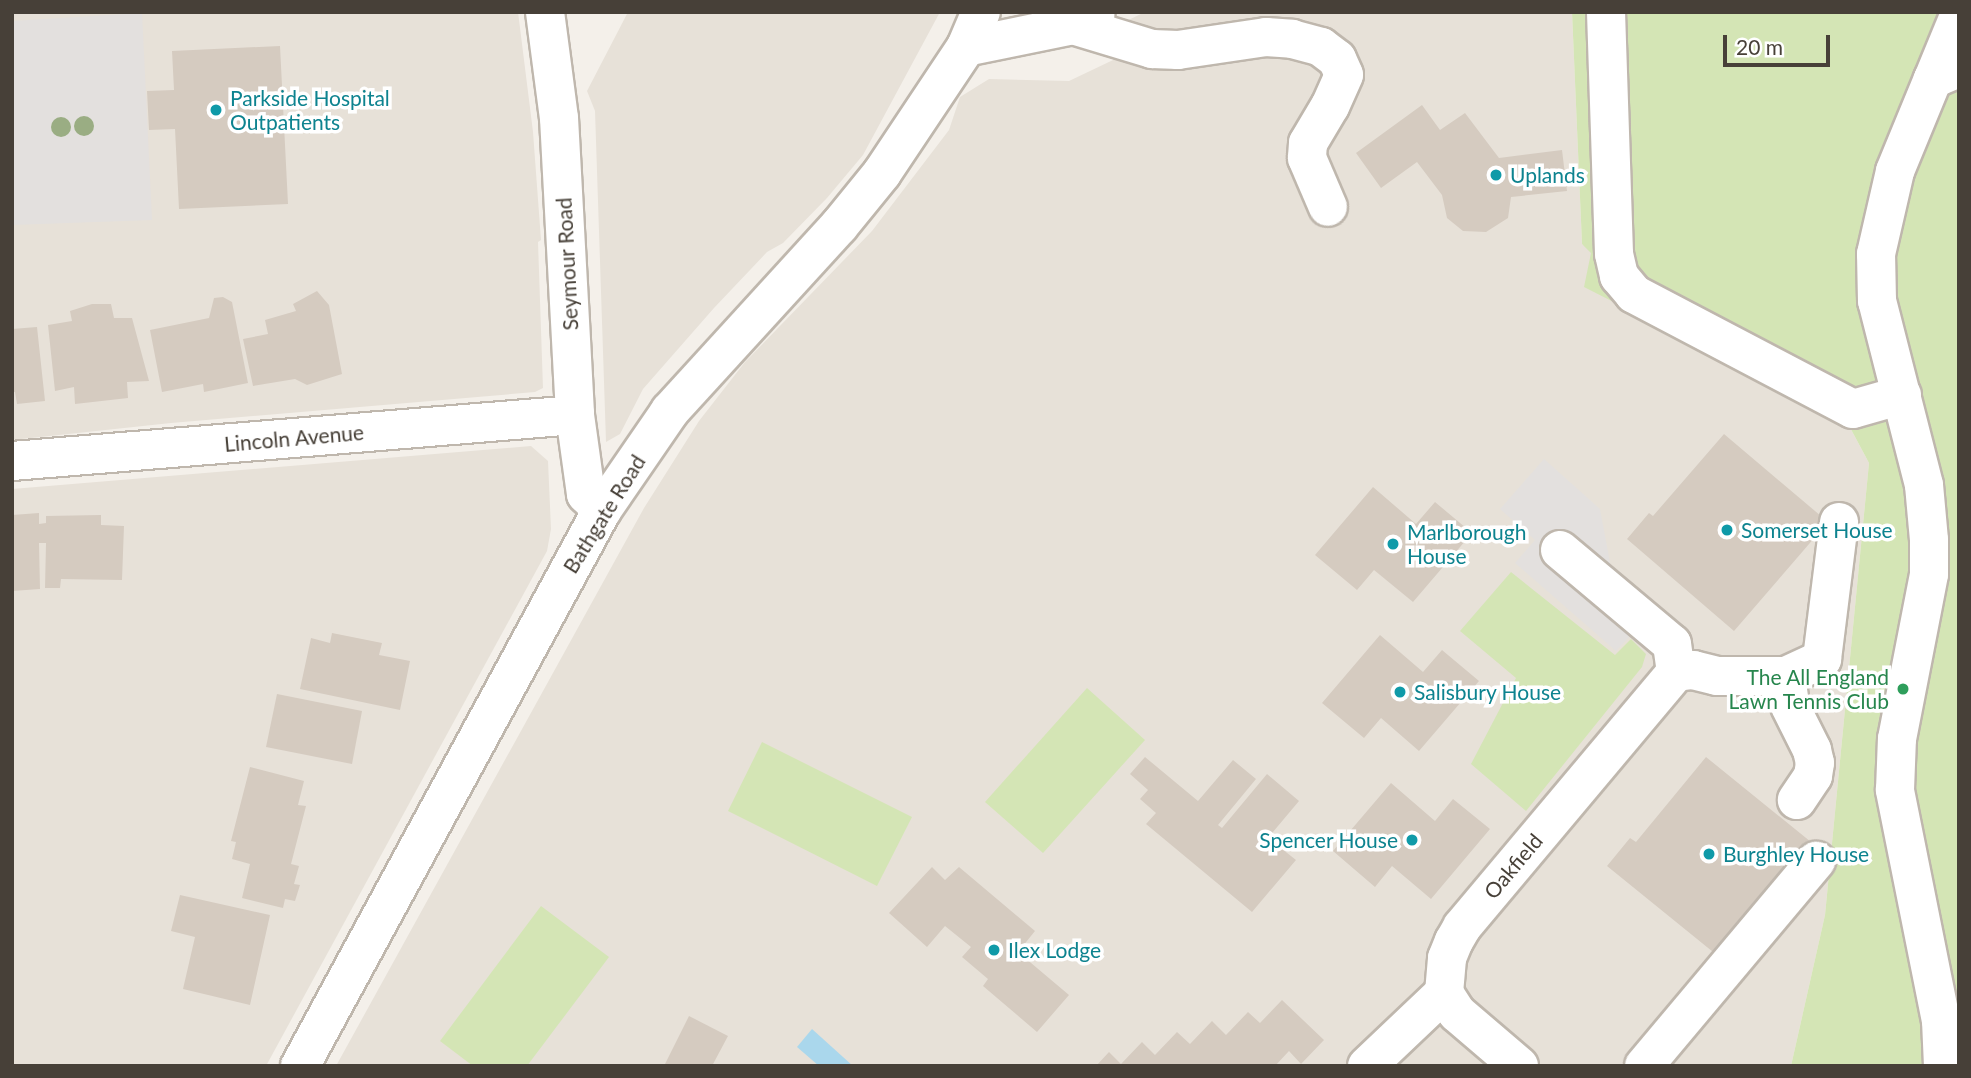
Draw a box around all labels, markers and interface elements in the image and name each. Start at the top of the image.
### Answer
scale bar [1726,21,1833,65]
text: 20 m [1736,34,1783,59]
place label: Parkside Hospital Outpatients [230,85,390,135]
marker: Parkside Hospital Outpatients [208,102,224,118]
place label: Uplands [1510,162,1585,188]
marker: Uplands [1488,167,1504,183]
street label: Seymour Road [551,197,583,331]
street label: Lincoln Avenue [223,419,365,457]
street label: Bathgate Road [558,450,650,578]
place label: Somerset House [1741,517,1893,543]
place label: Marlborough House [1407,519,1526,569]
marker: Somerset House [1719,522,1735,538]
marker: Marlborough House [1385,536,1401,552]
place label: The All England Lawn Tennis Club [1728,664,1889,714]
place label: Salisbury House [1414,679,1562,705]
marker: The All England Lawn Tennis Club [1895,681,1911,697]
marker: Salisbury House [1392,684,1408,700]
place label: Spencer House [1259,827,1398,853]
street label: Oakfield [1478,828,1548,904]
marker: Spencer House [1404,832,1420,848]
place label: Burghley House [1723,841,1870,867]
marker: Burghley House [1701,846,1717,862]
place label: Ilex Lodge [1008,937,1101,963]
marker: Ilex Lodge [986,942,1002,958]

